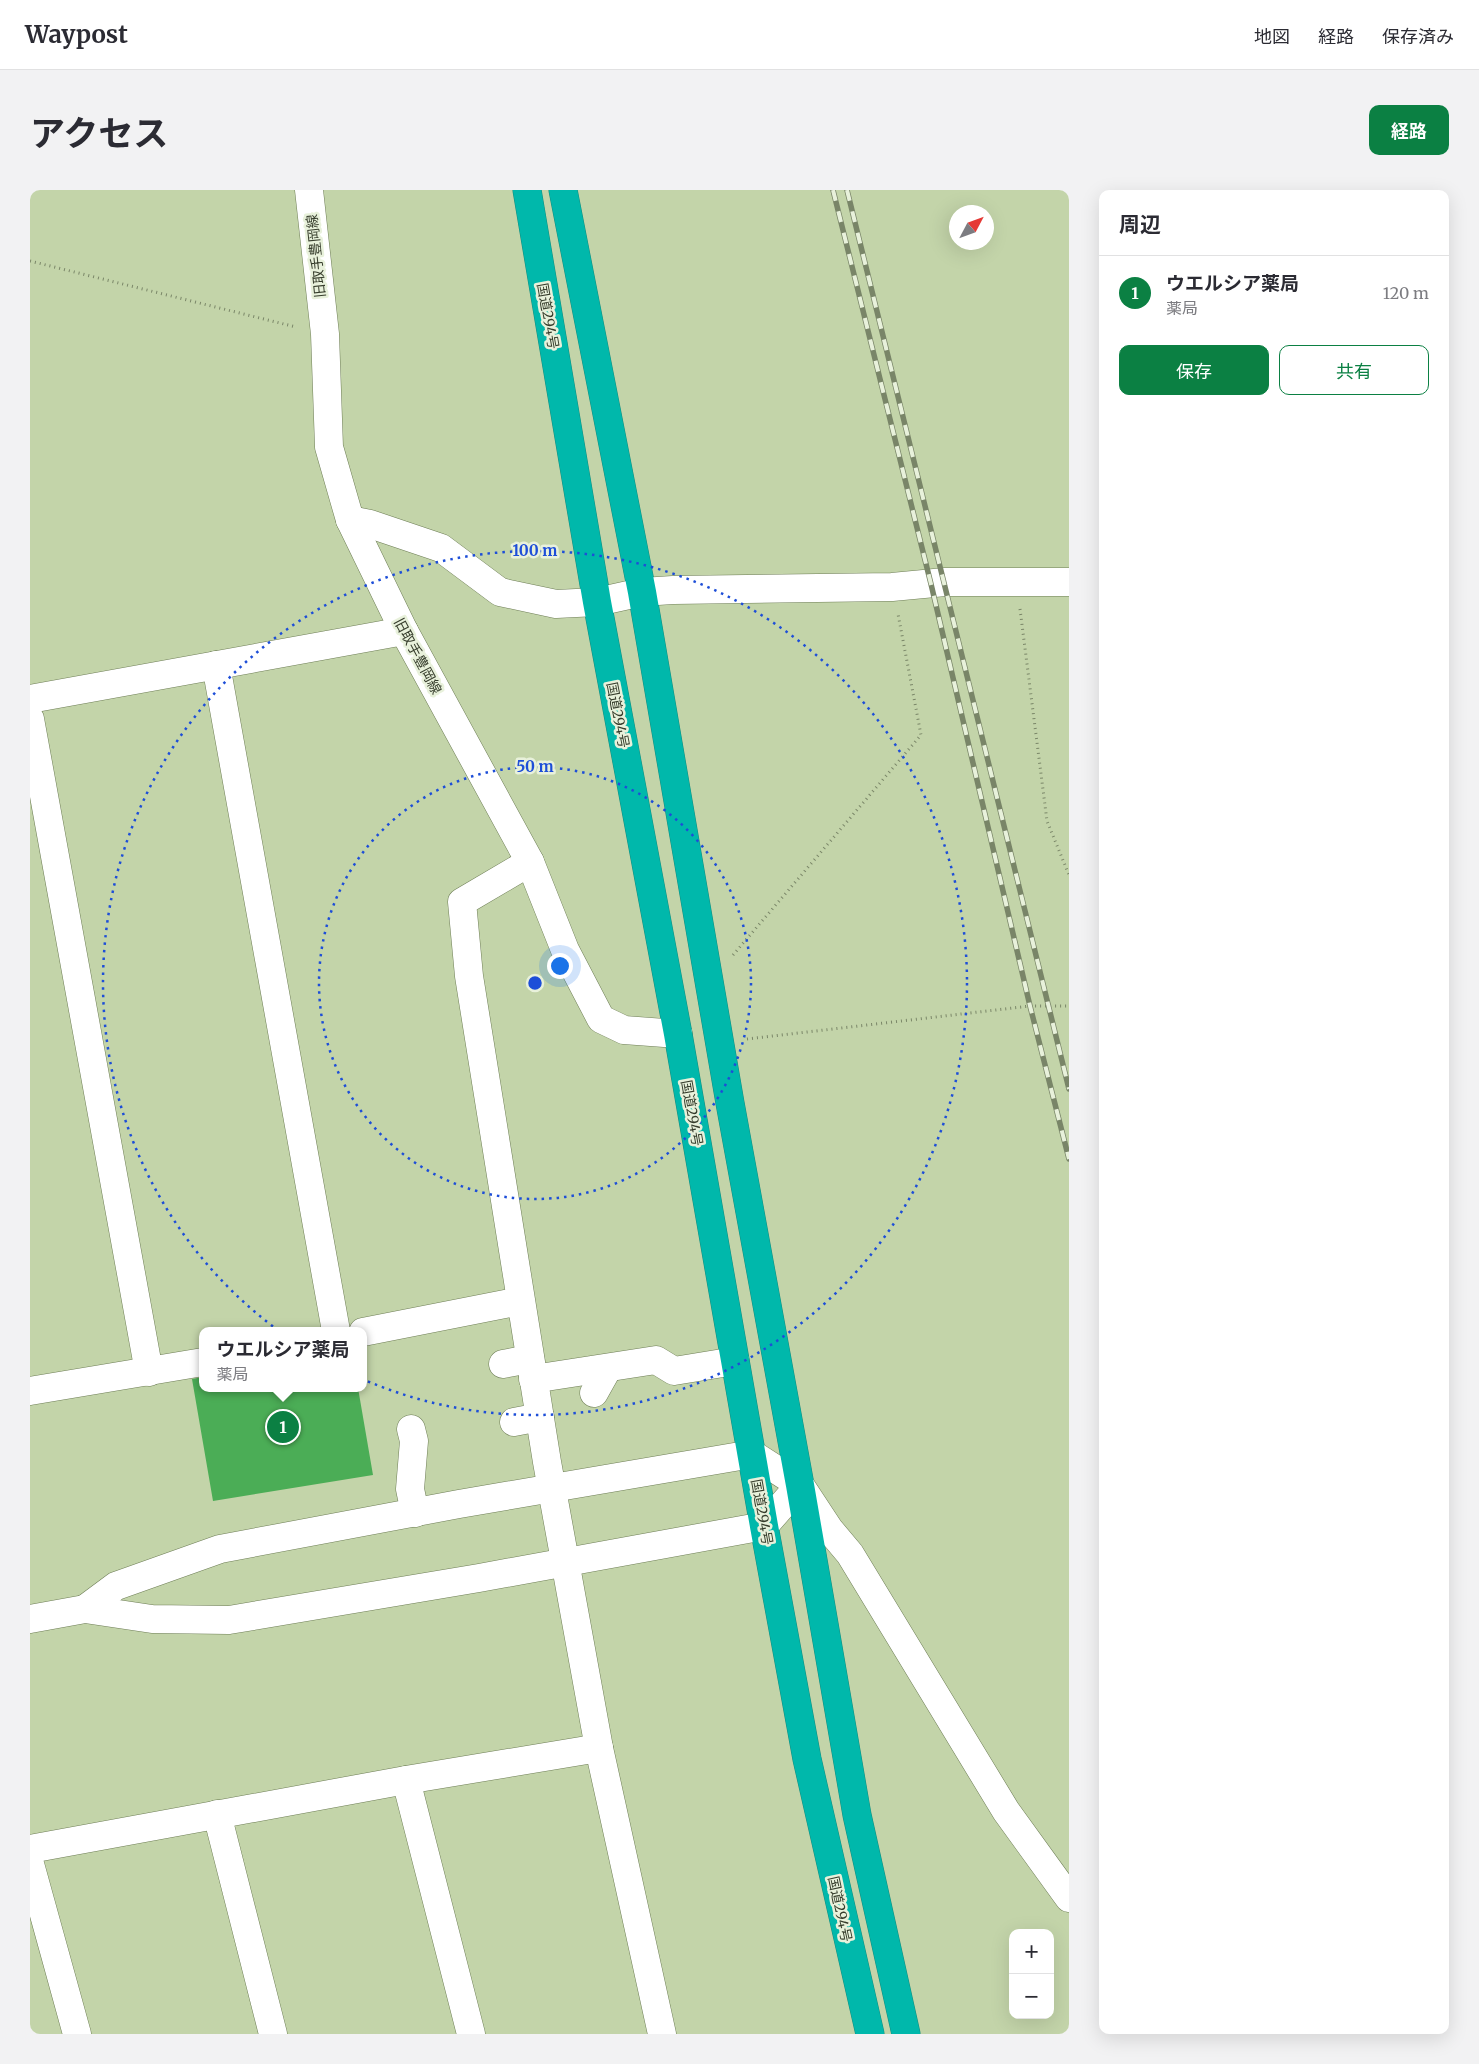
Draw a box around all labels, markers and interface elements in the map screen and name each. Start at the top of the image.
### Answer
text: Waypost [25,19,128,50]
text: 地図 [1254,25,1290,48]
text: 経路 [1318,25,1354,48]
text: 保存済み [1382,25,1454,48]
button: 経路 [1369,105,1449,155]
text: アクセス [30,112,168,156]
north arrow [949,205,994,250]
text: 周辺 [1119,211,1161,238]
street label: 旧取手豊岡線 [303,213,329,299]
text: ウエルシア薬局 [1166,271,1299,295]
street label: 国道294号 [533,282,563,350]
text: 1 [1131,283,1139,303]
text: 120 m [1383,283,1429,303]
text: 薬局 [1166,298,1198,318]
button: 保存 [1119,345,1269,395]
button: 共有 [1279,345,1429,395]
text: 100 m [513,541,557,560]
street label: 旧取手豊岡線 [390,615,446,697]
street label: 国道294号 [603,681,633,749]
text: 50 m [516,757,554,776]
your location [547,953,573,979]
centre of rings [526,974,544,992]
street label: 国道294号 [677,1079,707,1147]
popup [199,1327,367,1392]
text: ウエルシア薬局 [216,1337,350,1361]
text: 薬局 [216,1364,249,1384]
pin: 1 [267,1408,299,1446]
street label: 国道294号 [747,1478,777,1546]
street label: 国道294号 [824,1874,856,1944]
map controls [1009,1929,1054,2019]
button: + [1009,1929,1054,1974]
button: − [1009,1974,1054,2019]

